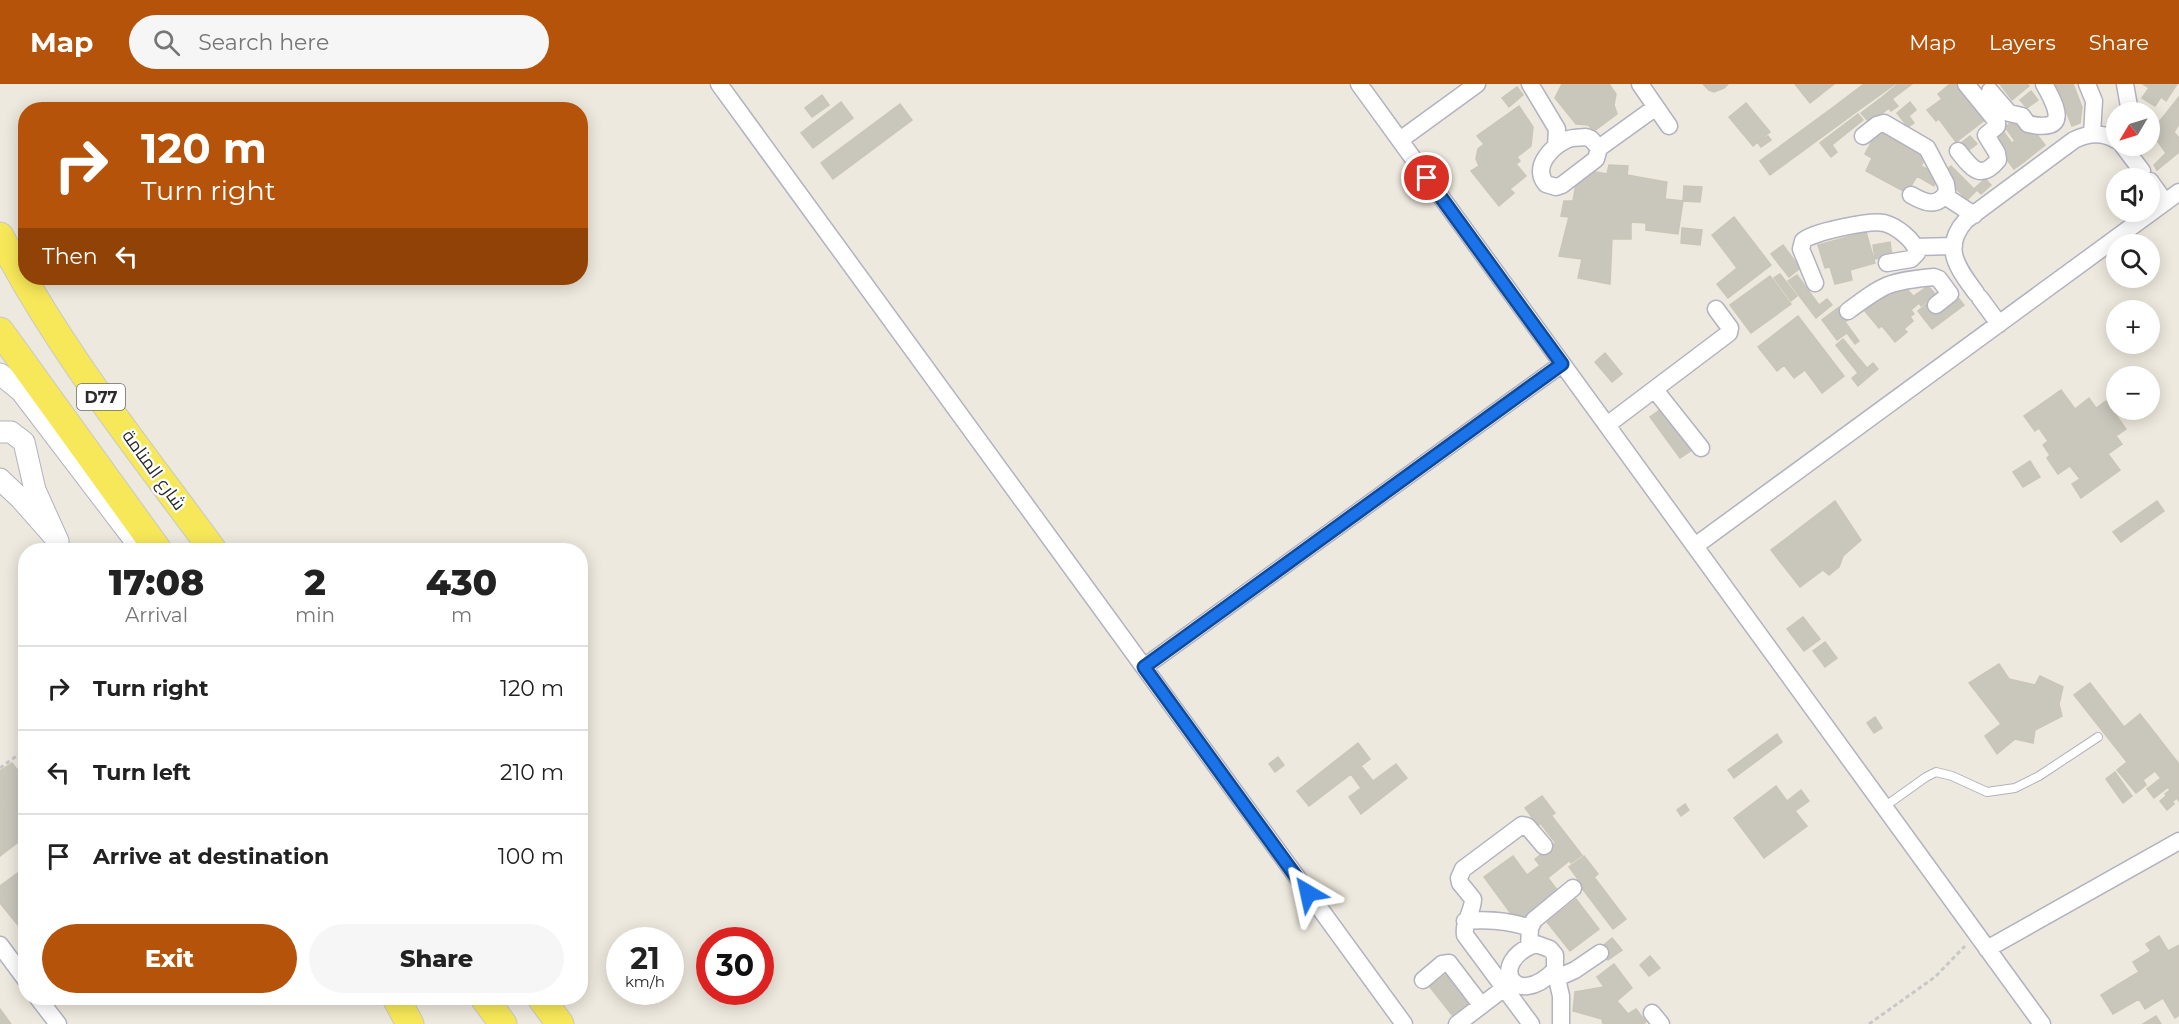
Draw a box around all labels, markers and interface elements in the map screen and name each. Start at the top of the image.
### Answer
search box [129,15,549,69]
text: Map [30,25,93,59]
icon: search [150,26,183,59]
text: Search here [198,29,329,56]
text: Map [1909,30,1956,55]
text: Layers [1989,30,2056,55]
text: Share [2089,30,2149,55]
north arrow [2106,102,2160,156]
map controls [2106,102,2160,420]
text: 120 m [141,122,267,174]
icon: right [42,126,120,204]
pin [1401,152,1452,203]
icon: arrive [1410,161,1443,194]
button: sound [2106,168,2160,222]
text: Turn right [141,174,276,207]
button: search [2106,234,2160,288]
icon: left [110,240,143,273]
text: Then [42,243,98,270]
button: + [2106,300,2160,354]
button: − [2106,366,2160,420]
road number: D77 [77,384,125,410]
street label: شارع المنامة [117,425,191,515]
text: 17:08 [109,560,204,604]
text: 2 [304,560,326,604]
text: 430 [426,560,497,604]
text: Arrival [125,603,188,627]
text: min [295,603,335,627]
text: m [451,603,472,627]
icon: right [42,672,75,705]
text: Turn right [93,675,208,702]
text: 120 m [500,675,564,702]
icon: left [42,756,75,789]
text: Turn left [93,759,191,786]
text: 210 m [500,759,564,786]
icon: arrive [42,840,75,873]
text: Arrive at destination [93,843,329,870]
text: 100 m [498,843,564,870]
position arrow [1276,861,1340,925]
button: Exit [42,924,297,993]
button: Share [309,924,564,993]
speed limit sign: 30 [696,927,774,1005]
text: 21 [630,940,660,977]
text: km/h [625,972,665,991]

